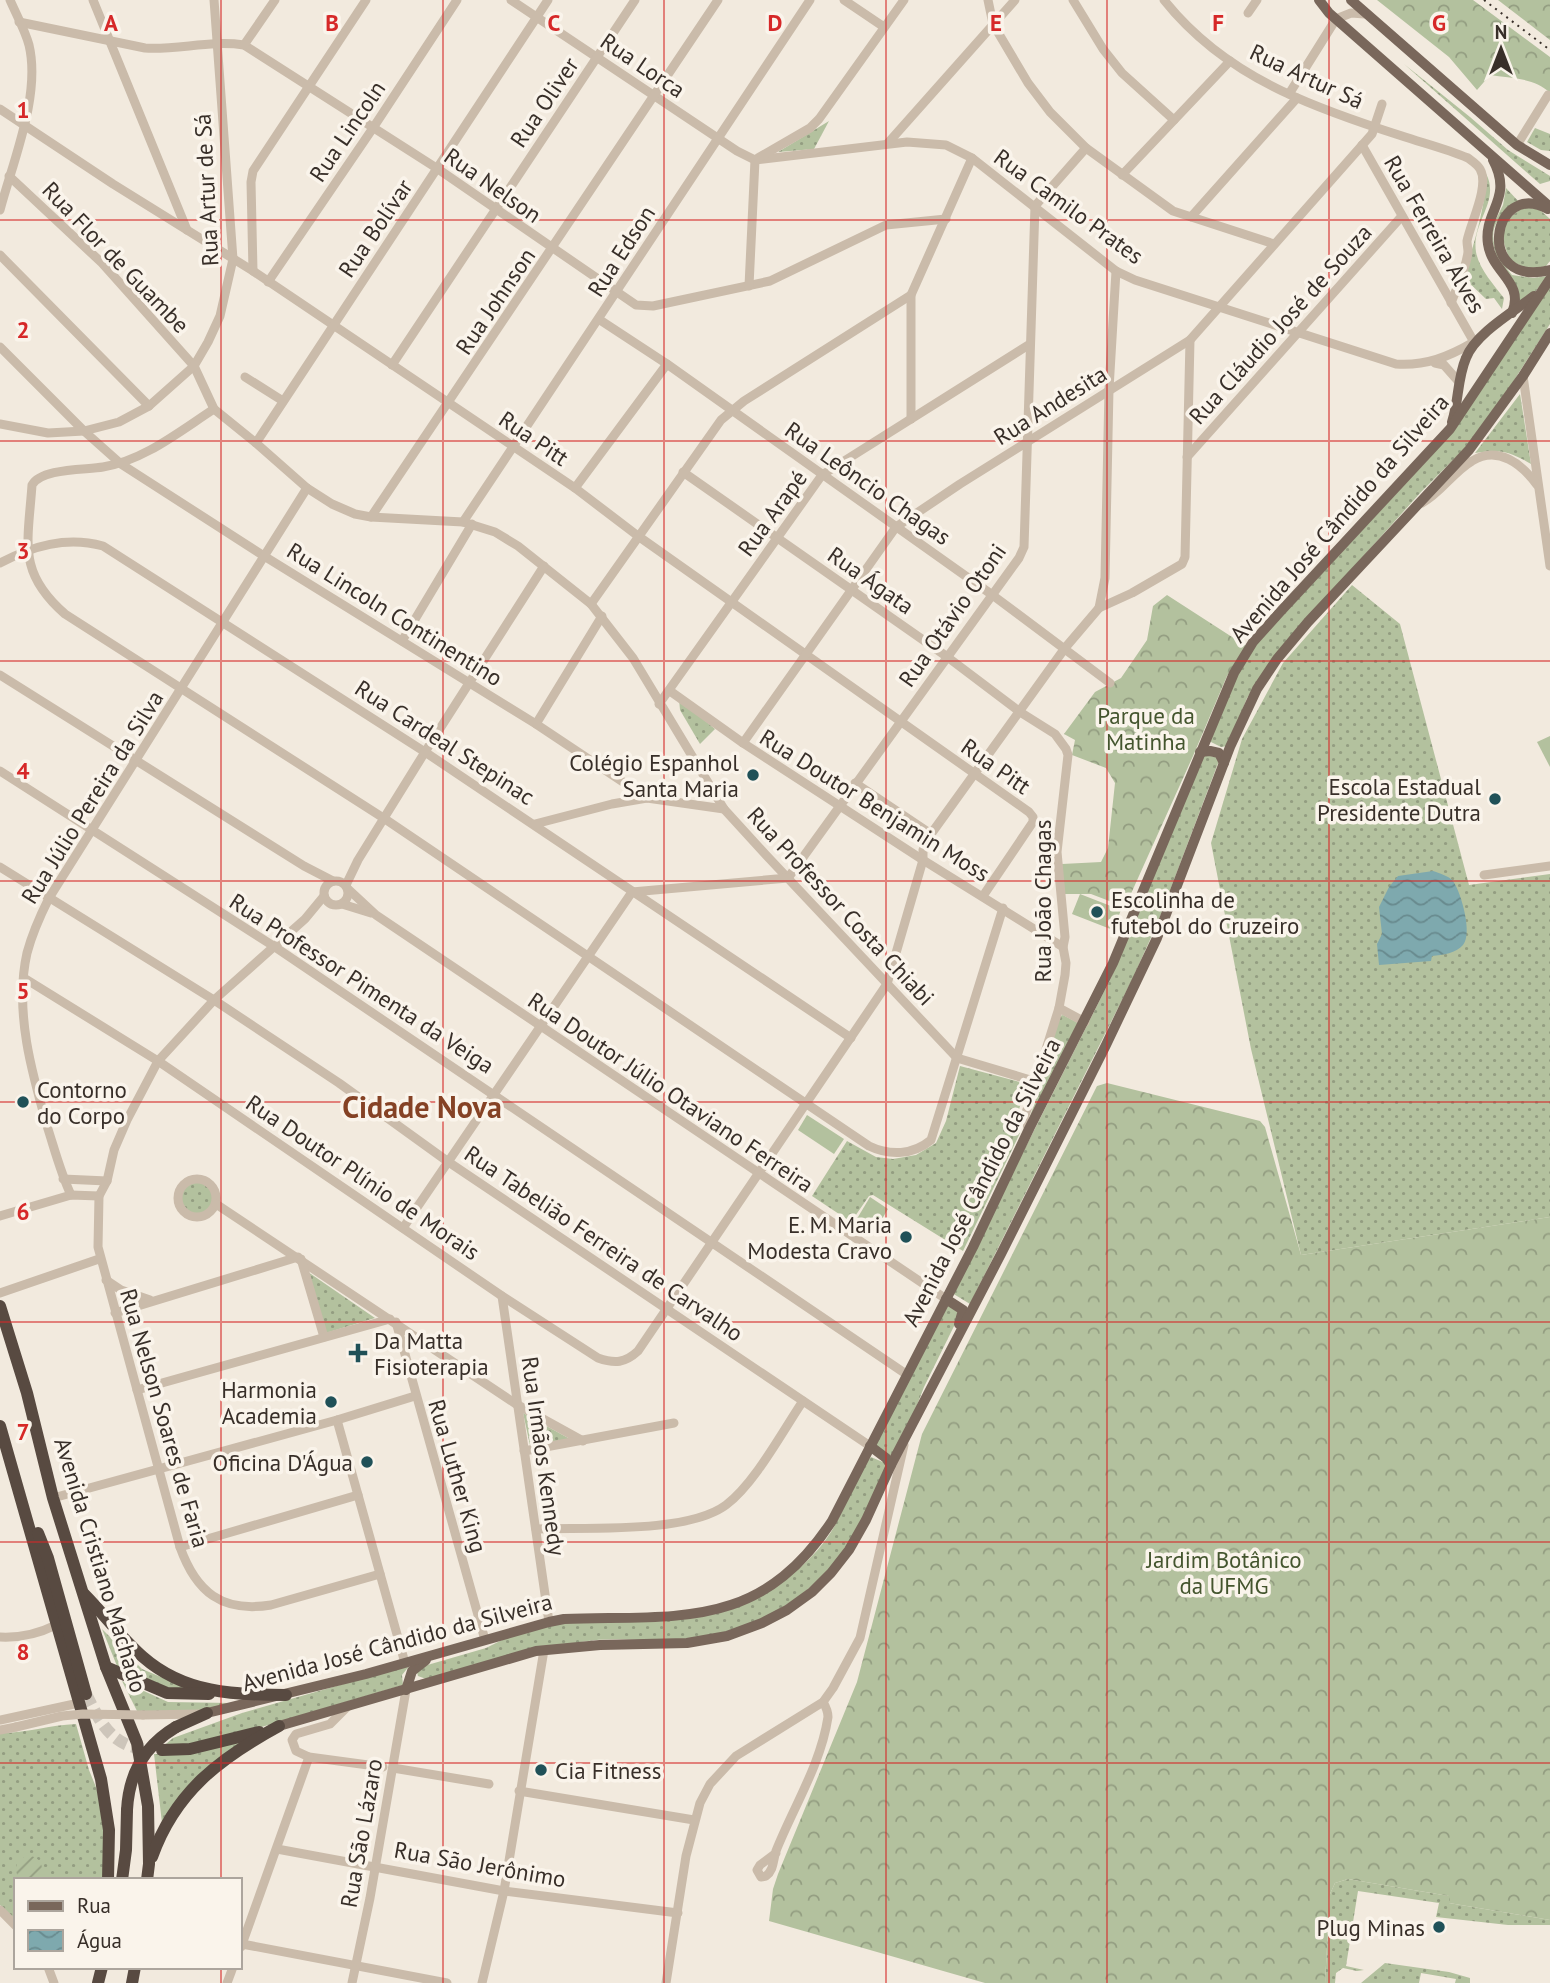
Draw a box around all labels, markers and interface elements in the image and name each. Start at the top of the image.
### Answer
text: A [104,8,118,37]
text: B [325,8,339,37]
text: C [548,8,561,37]
text: D [768,8,782,37]
text: E [990,8,1002,37]
text: F [1212,8,1224,37]
text: G [1432,8,1446,37]
north arrow [1466,14,1536,84]
text: N [1495,20,1507,44]
street label: Rua Lorca [595,26,691,104]
street label: Rua Artur Sá [1245,37,1369,115]
street label: Rua Oliver [503,51,585,153]
street label: Rua Lincoln [303,75,391,187]
text: 1 [16,95,30,124]
street label: Rua Artur de Sá [188,113,224,267]
street label: Rua Nelson [439,141,547,229]
street label: Rua Camilo Prates [989,142,1149,270]
street label: Rua Ferreira Alves [1378,150,1492,318]
street label: Rua Bolívar [332,173,419,283]
street label: Rua Flor de Guambe [36,175,196,339]
street label: Rua Edson [581,200,661,302]
street label: Rua Cláudio José de Souza [1182,218,1378,430]
street label: Rua Johnson [449,242,541,360]
text: 2 [16,315,30,344]
street label: Rua Andesita [988,359,1112,451]
street label: Avenida José Cândido da Silveira [1223,388,1455,648]
street label: Rua Pitt [494,404,575,472]
street label: Rua Leôncio Chagas [779,415,957,551]
street label: Rua Arapé [731,464,813,562]
text: 3 [16,536,30,565]
street label: Rua Lincoln Continentino [282,536,508,692]
street label: Rua Otávio Otoni [892,538,1012,692]
street label: Rua Ágata [822,540,920,620]
street label: Rua Cardeal Stepinac [350,673,540,811]
street label: Rua Júlio Pereira da Silva [14,685,170,909]
park label: Parque da Matinha [1097,701,1195,756]
street label: Rua Doutor Benjamin Moss [755,722,995,888]
street label: Rua Pitt [956,732,1036,800]
place label: Colégio Espanhol Santa Maria [569,748,739,803]
text: 4 [16,756,30,785]
marker: Colégio Espanhol Santa Maria [745,767,761,783]
place label: Escola Estadual Presidente Dutra [1317,772,1481,827]
marker: Escola Estadual Presidente Dutra [1487,791,1503,807]
street label: Rua Professor Costa Chiabi [741,801,941,1011]
street label: Rua João Chagas [1028,820,1057,982]
place label: Escolinha de futebol do Cruzeiro [1111,885,1299,940]
street label: Rua Professor Pimenta da Veiga [224,887,500,1079]
marker: Escolinha de futebol do Cruzeiro [1089,904,1105,920]
text: 5 [16,976,30,1005]
street label: Rua Doutor Júlio Otaviano Ferreira [523,985,819,1199]
street label: Avenida José Cândido da Silveira [895,1033,1067,1331]
place label: Contorno do Corpo [37,1075,127,1130]
district label: Cidade Nova [342,1087,502,1126]
street label: Rua Doutor Plínio de Morais [241,1088,485,1266]
marker: Contorno do Corpo [15,1094,31,1110]
street label: Rua Tabelião Ferreira de Carvalho [459,1139,749,1347]
text: 6 [16,1197,30,1226]
place label: E. M. Maria Modesta Cravo [747,1210,892,1265]
marker: E. M. Maria Modesta Cravo [898,1229,914,1245]
street label: Rua Nelson Soares de Faria [114,1285,216,1551]
place label: Da Matta Fisioterapia [374,1326,489,1381]
marker: Da Matta Fisioterapia [348,1343,368,1363]
street label: Rua Irmãos Kennedy [516,1355,572,1558]
place label: Harmonia Academia [221,1375,317,1430]
marker: Harmonia Academia [323,1394,339,1410]
street label: Rua Luther King [422,1396,494,1556]
text: 7 [16,1417,30,1446]
street label: Avenida Cristiano Machado [48,1434,154,1696]
place label: Oficina D'Água [213,1448,353,1477]
marker: Oficina D'Água [359,1454,375,1470]
park label: Jardim Botânico da UFMG [1145,1545,1302,1600]
street label: Avenida José Cândido da Silveira [239,1587,555,1697]
text: 8 [16,1637,30,1666]
street label: Rua São Lázaro [334,1756,388,1910]
place label: Cia Fitness [555,1756,661,1785]
marker: Cia Fitness [533,1762,549,1778]
street label: Rua São Jerônimo [392,1835,568,1893]
legend [14,1878,242,1969]
text: Rua [77,1892,111,1919]
place label: Plug Minas [1317,1913,1425,1942]
marker: Plug Minas [1431,1919,1447,1935]
text: Água [77,1927,122,1954]

